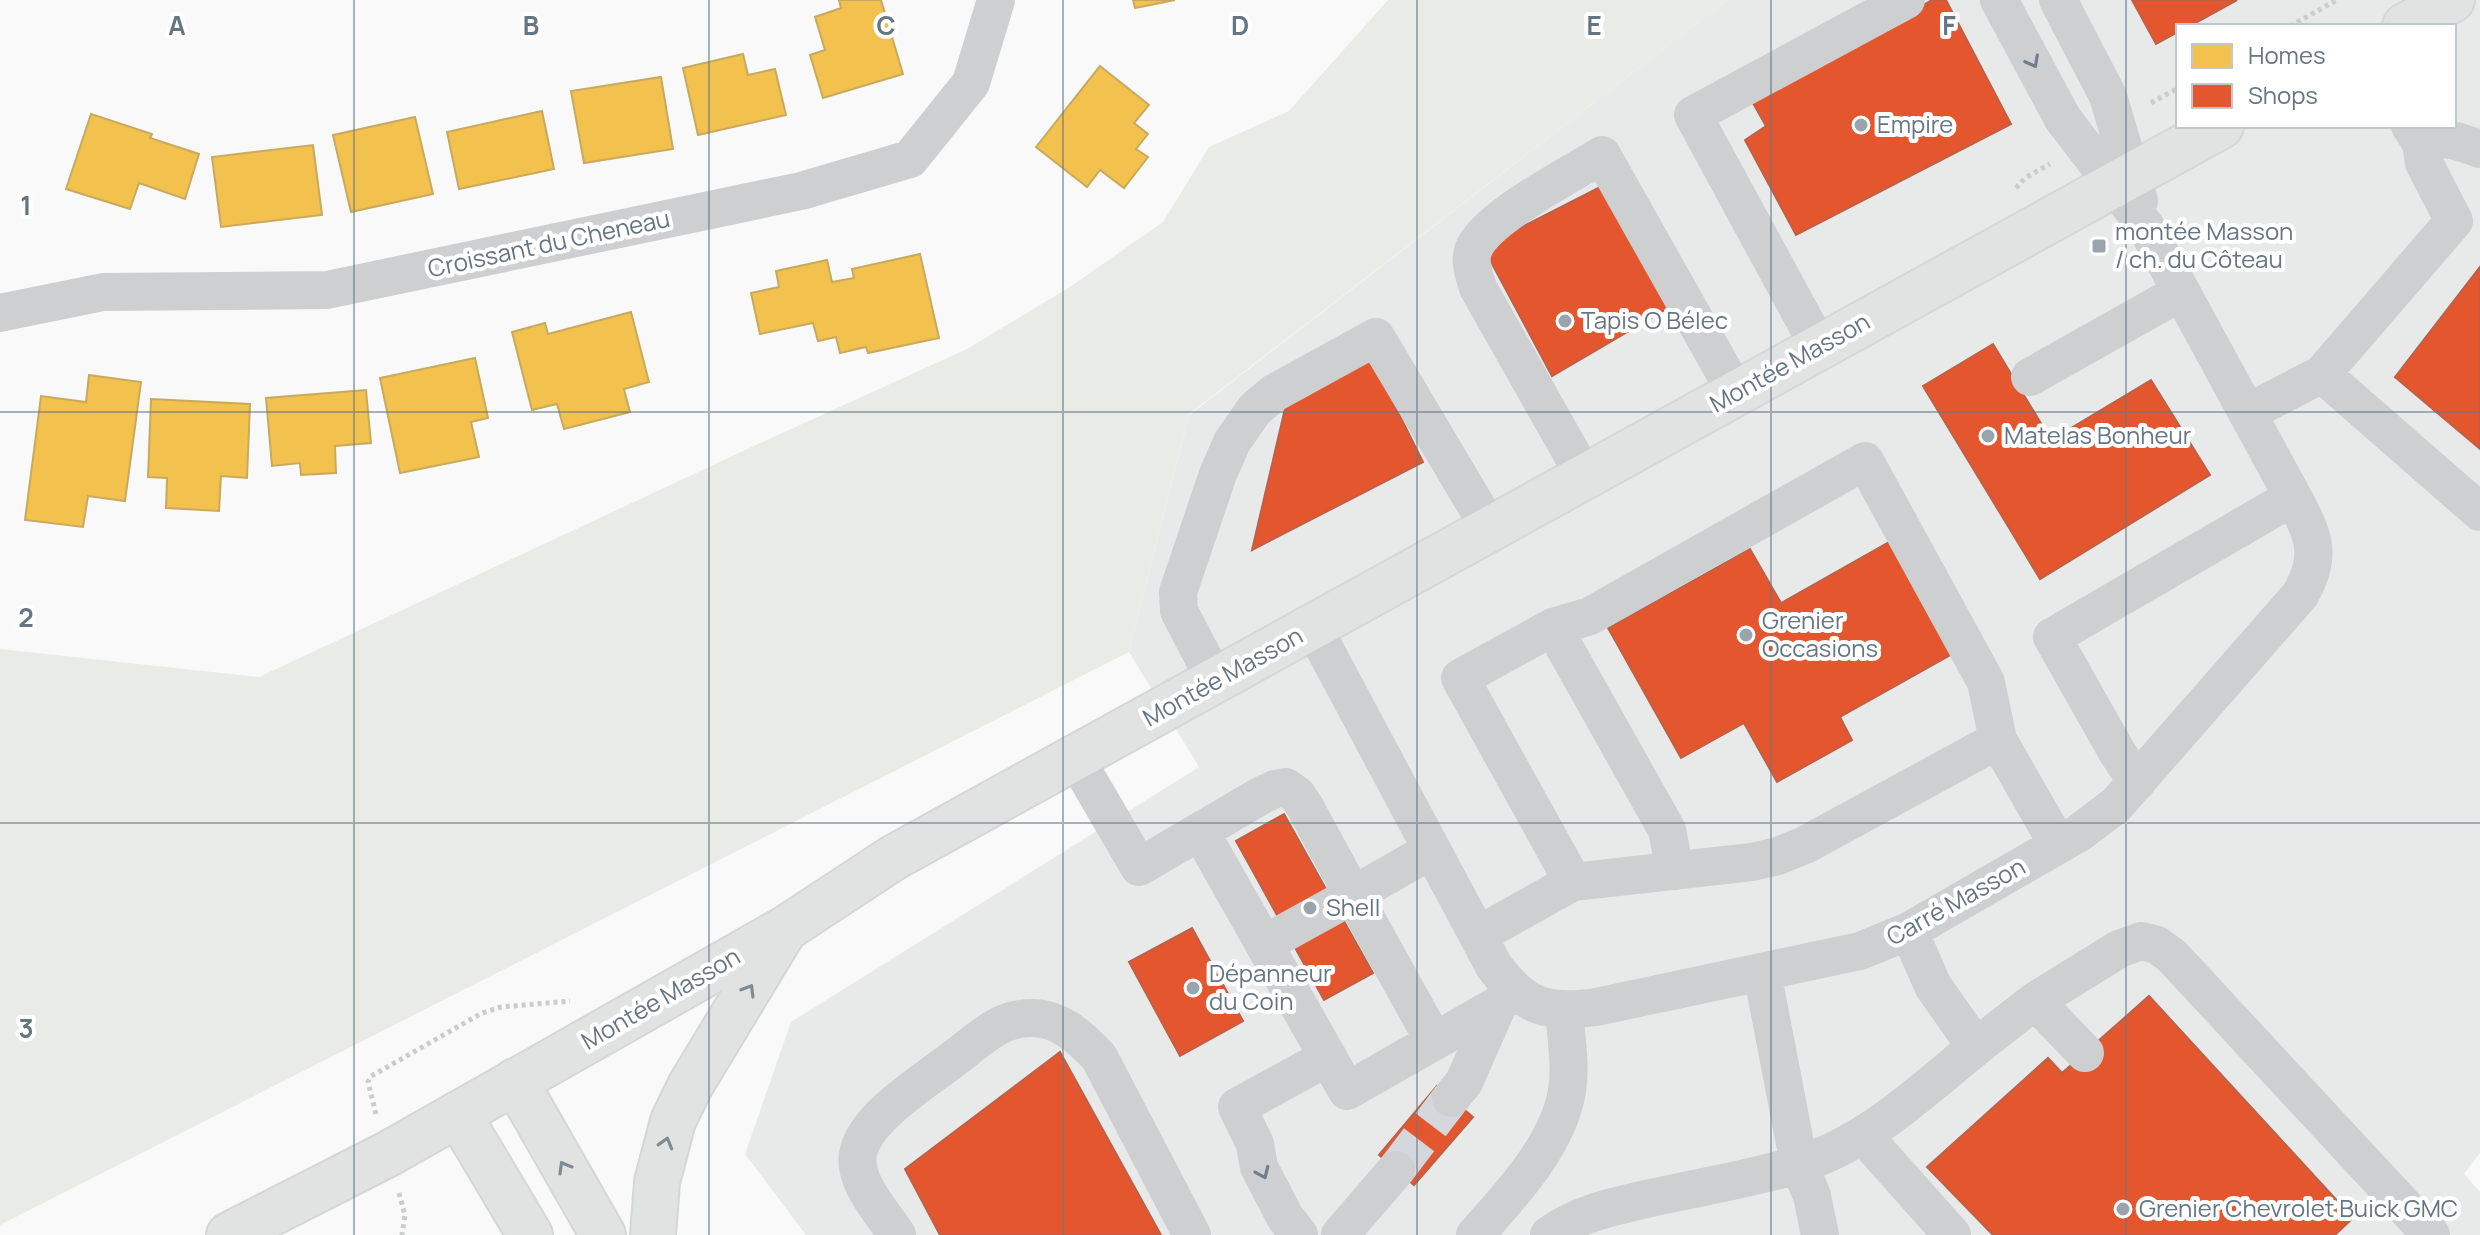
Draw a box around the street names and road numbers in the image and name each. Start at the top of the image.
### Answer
street label: Croissant du Cheneau [425,201,673,284]
street label: Montée Masson [1703,304,1875,419]
street label: Montée Masson [1136,618,1308,733]
street label: Carré Masson [1880,849,2031,952]
street label: Montée Masson [575,939,746,1057]

